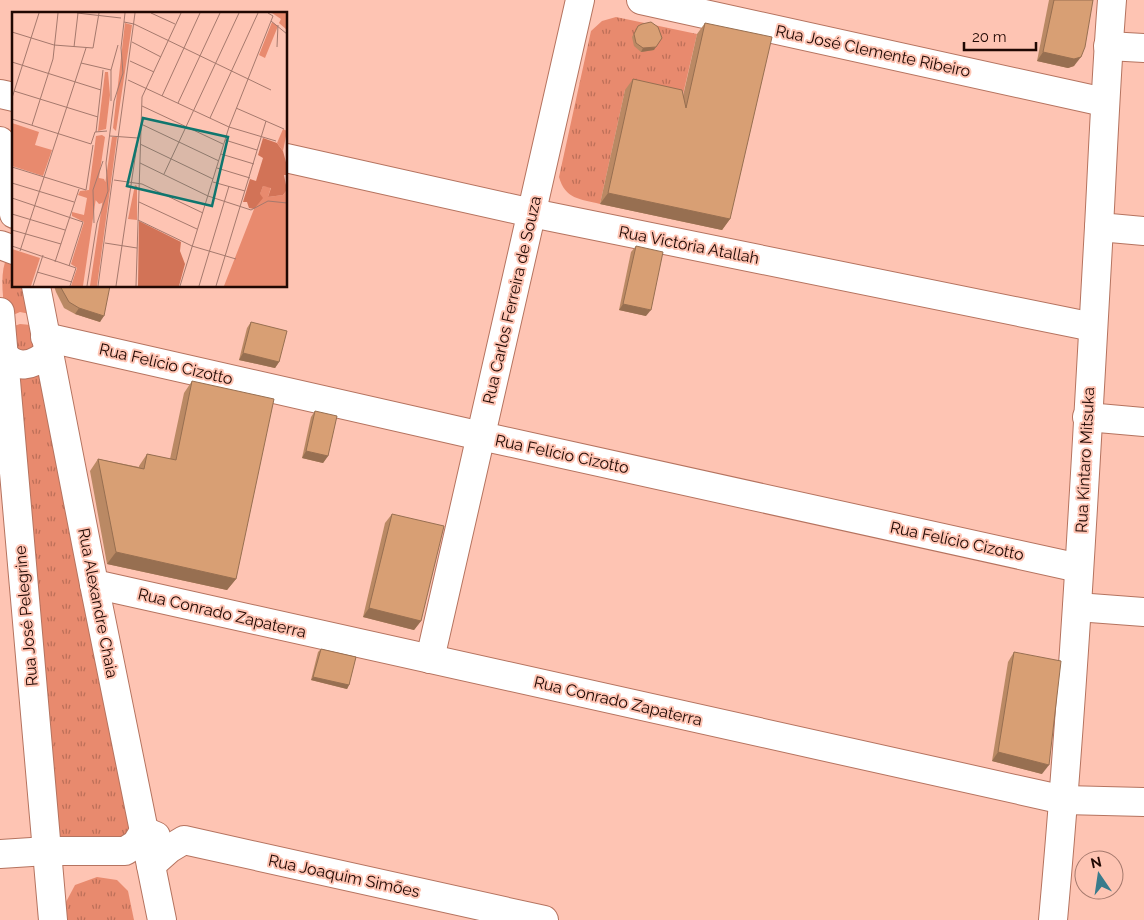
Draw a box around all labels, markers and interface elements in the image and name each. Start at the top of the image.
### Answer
inset map [12,12,288,288]
scale bar [964,20,1036,52]
street label: Rua José Clemente Ribeiro [774,21,972,81]
text: 20 m [972,28,1007,46]
street label: Rua Carlos Ferreira de Souza [479,194,545,406]
street label: Rua Victória Atallah [617,222,761,268]
street label: Rua Felício Cizotto [97,339,235,389]
street label: Rua Kintaro Mitsuka [1072,387,1098,533]
street label: Rua Felício Cizotto [493,431,631,477]
street label: Rua Felício Cizotto [888,518,1026,564]
street label: Rua Alexandre Chaia [74,526,122,680]
street label: Rua José Pelegrine [10,545,42,687]
street label: Rua Conrado Zapaterra [136,584,308,642]
street label: Rua Conrado Zapaterra [532,672,704,730]
north arrow [1074,850,1124,900]
street label: Rua Joaquim Simões [267,851,422,901]
text: N [1089,853,1103,871]

